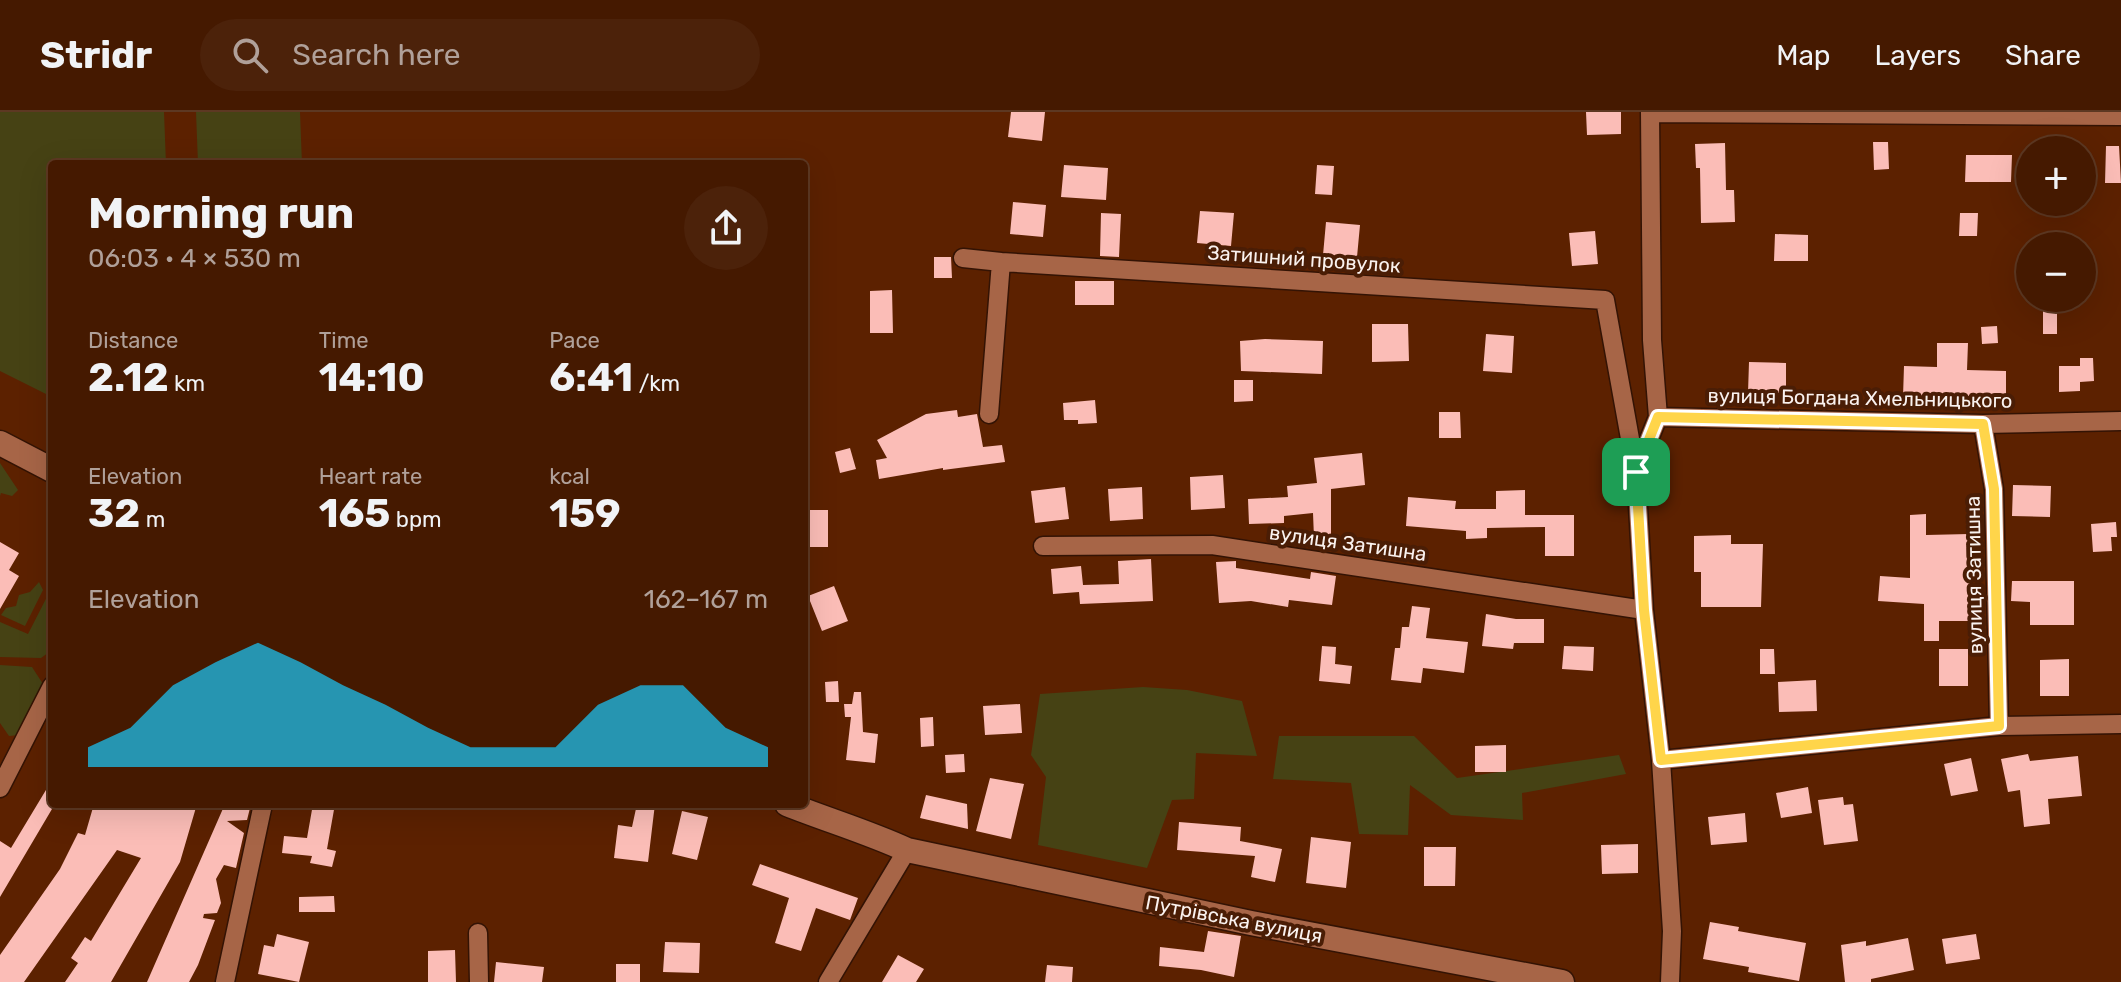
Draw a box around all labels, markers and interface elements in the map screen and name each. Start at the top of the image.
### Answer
search box [200,19,760,91]
text: Stridr [40,32,152,78]
icon: search [228,33,272,77]
text: Search here [292,37,461,73]
text: Map [1776,39,1831,72]
text: Layers [1875,39,1961,72]
text: Share [2005,39,2081,72]
map controls [2016,136,2096,312]
button: + [2016,136,2096,216]
button: share [684,186,768,270]
text: Morning run [88,187,354,239]
button: − [2016,232,2096,312]
street label: Затишний провулок [1207,240,1402,278]
text: 06:03 · 4 × 530 m [88,243,301,274]
text: Distance [88,327,178,354]
text: Time [319,327,369,354]
text: Pace [549,327,600,354]
text: 2.12 [88,354,169,401]
text: 14:10 [319,354,425,401]
text: 6:41 [549,354,633,401]
text: km [169,370,205,397]
text: /km [633,370,680,397]
street label: вулиця Богдана Хмельницького [1707,383,2013,413]
pin [1602,438,1670,506]
icon: arrive [1614,450,1658,494]
text: Elevation [88,463,182,490]
text: Heart rate [319,463,422,490]
text: kcal [549,463,590,490]
text: 32 [88,490,140,537]
text: 165 [319,490,390,537]
text: 159 [549,490,621,537]
street label: вулиця Затишна [1961,496,1987,654]
text: m [140,506,165,533]
text: bpm [390,506,442,533]
street label: вулиця Затишна [1268,520,1428,566]
text: Elevation [88,584,199,615]
text: 162–167 m [644,584,768,615]
street label: Путрівська вулиця [1143,890,1325,948]

